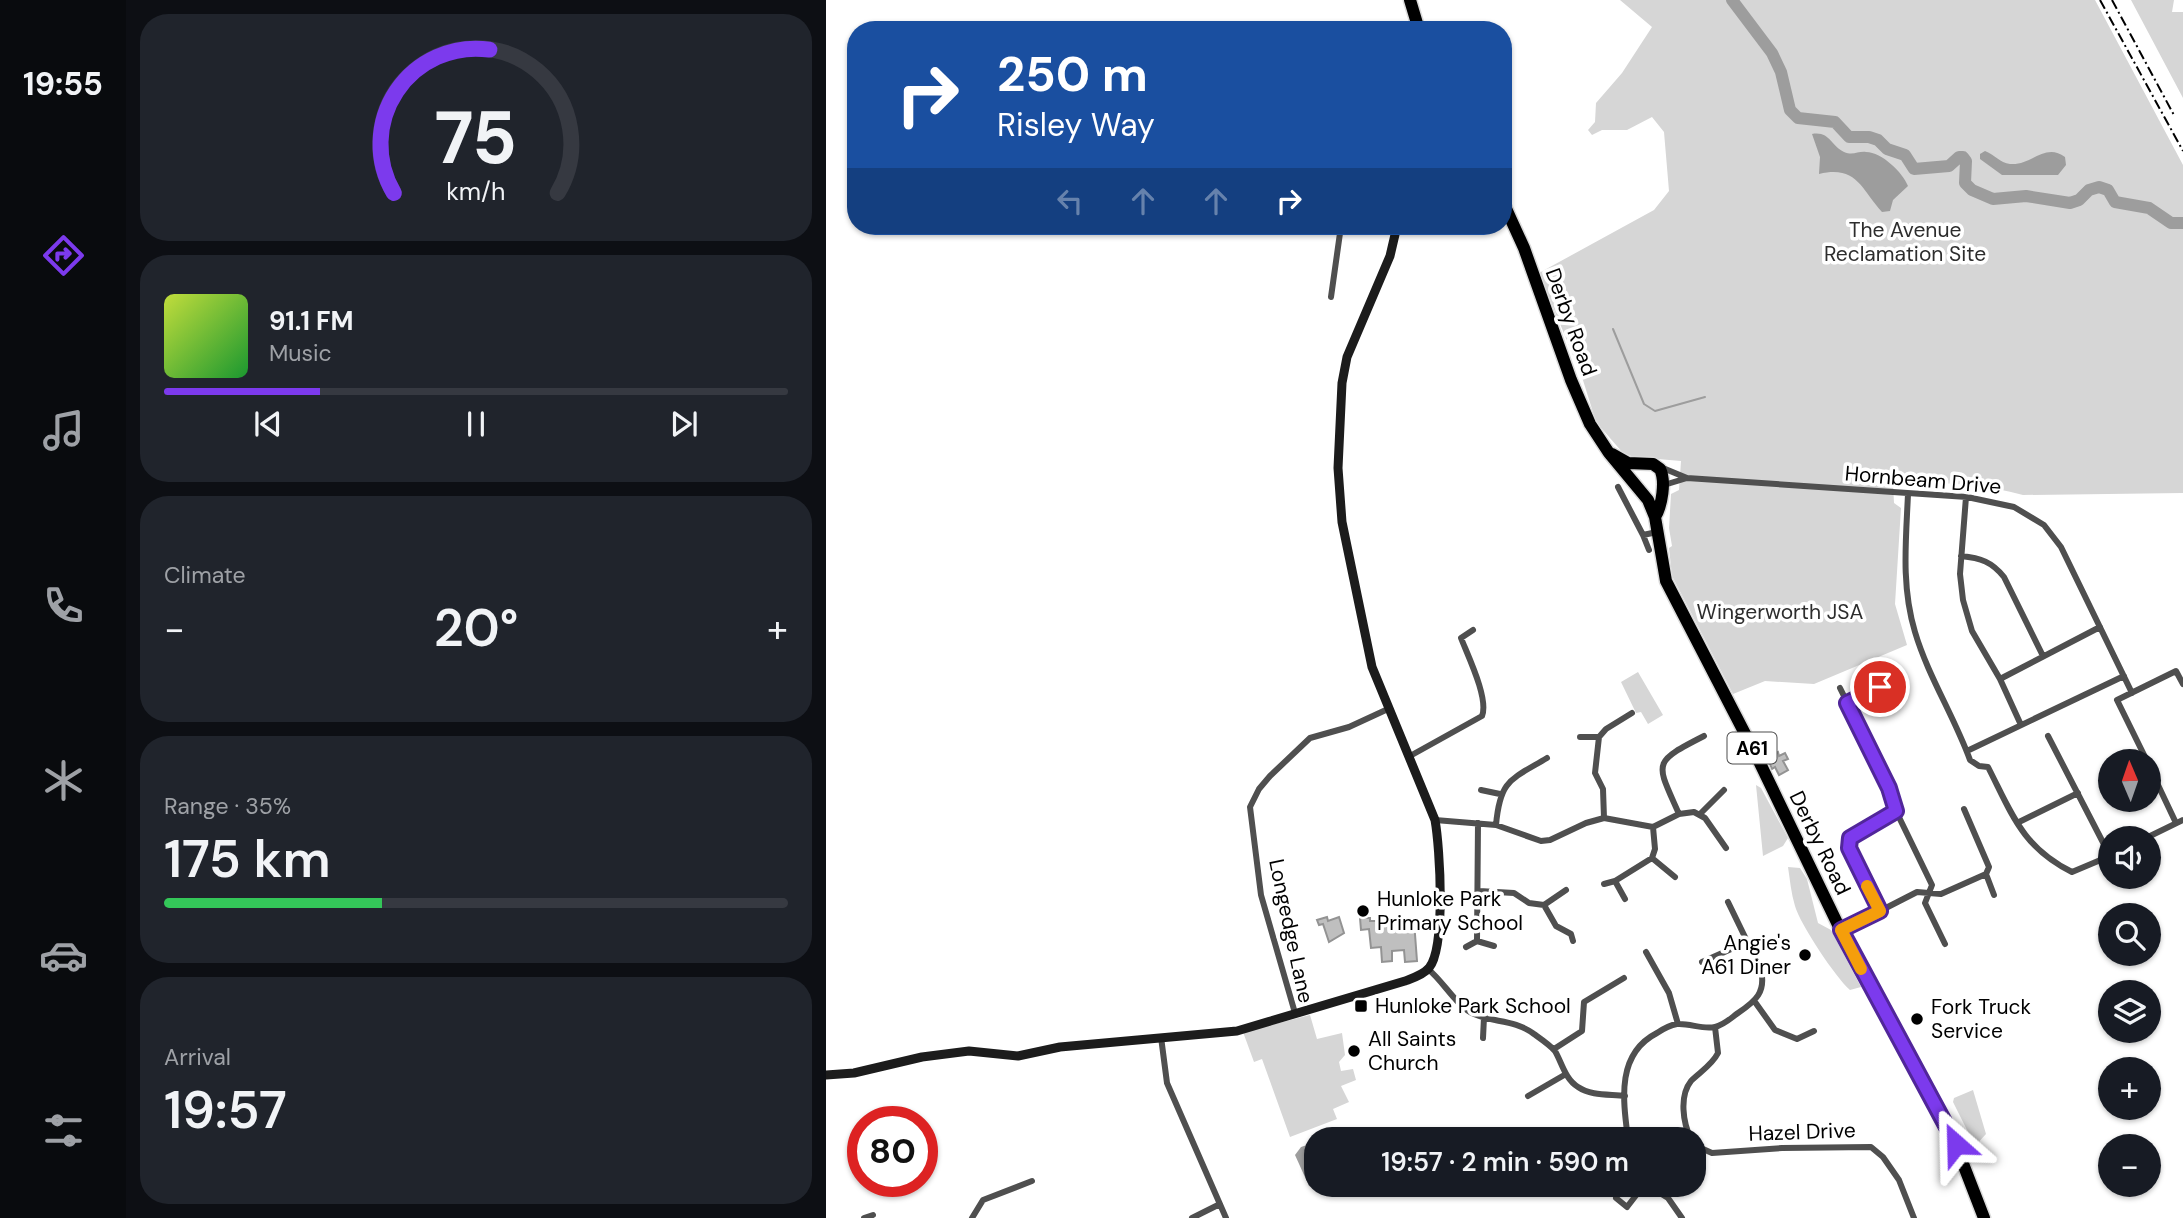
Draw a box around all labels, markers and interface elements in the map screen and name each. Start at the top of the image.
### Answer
text: 250 m [997,42,1148,106]
icon: right [882,49,973,140]
text: 19:55 [23,63,103,105]
text: 75 [435,92,517,187]
text: Risley Way [997,104,1155,146]
text: km/h [446,175,506,208]
icon: left [1051,182,1089,220]
icon: ahead [1124,182,1162,220]
icon: ahead [1197,182,1235,220]
icon: right [1270,182,1308,220]
park label: The Avenue Reclamation Site [1824,216,1986,268]
icon: directions [39,231,88,280]
street label: Derby Road [1539,264,1603,380]
text: 91.1 FM [269,304,354,338]
text: Music [269,338,332,368]
icon: previous [249,405,287,443]
icon: pause [457,405,495,443]
icon: next [665,405,703,443]
icon: music [39,406,88,455]
street label: Hornbeam Drive [1844,459,2003,501]
text: Climate [164,560,246,590]
icon: phone [39,581,88,630]
text: 20° [434,594,518,662]
park label: Wingerworth JSA [1697,598,1863,626]
text: − [164,604,185,654]
text: + [767,604,788,654]
pin [1850,657,1910,717]
icon: arrive [1861,668,1899,706]
road number: A61 [1728,733,1776,764]
north arrow [2098,749,2161,812]
map controls [2098,749,2161,1197]
icon: climate [39,756,88,805]
street label: Derby Road [1783,786,1857,900]
text: Range · 35% [164,791,291,821]
text: 175 km [164,825,331,893]
button: sound [2098,826,2161,889]
street label: Longedge Lane [1262,856,1320,1006]
place label: Hunloke Park Primary School [1377,885,1523,937]
marker: Hunloke Park Primary School [1355,903,1371,919]
button: search [2098,903,2161,966]
place label: Angie's A61 Diner [1701,929,1791,981]
icon: car [39,931,88,980]
marker: Angie's A61 Diner [1797,947,1813,963]
button: layers [2098,980,2161,1043]
place label: Hunloke Park School [1375,992,1571,1020]
place label: Fork Truck Service [1931,993,2032,1045]
marker: Hunloke Park School [1353,998,1369,1014]
marker: Fork Truck Service [1909,1011,1925,1027]
place label: All Saints Church [1368,1025,1456,1077]
text: Arrival [164,1042,231,1072]
marker: All Saints Church [1346,1043,1362,1059]
button: + [2098,1057,2161,1120]
text: 19:57 [164,1076,287,1144]
icon: filters [39,1106,88,1155]
speed limit sign: 80 [847,1106,938,1197]
position arrow [1919,1107,1993,1181]
street label: Hazel Drive [1748,1116,1856,1148]
button: − [2098,1134,2161,1197]
text: 19:57 · 2 min · 590 m [1381,1145,1629,1179]

